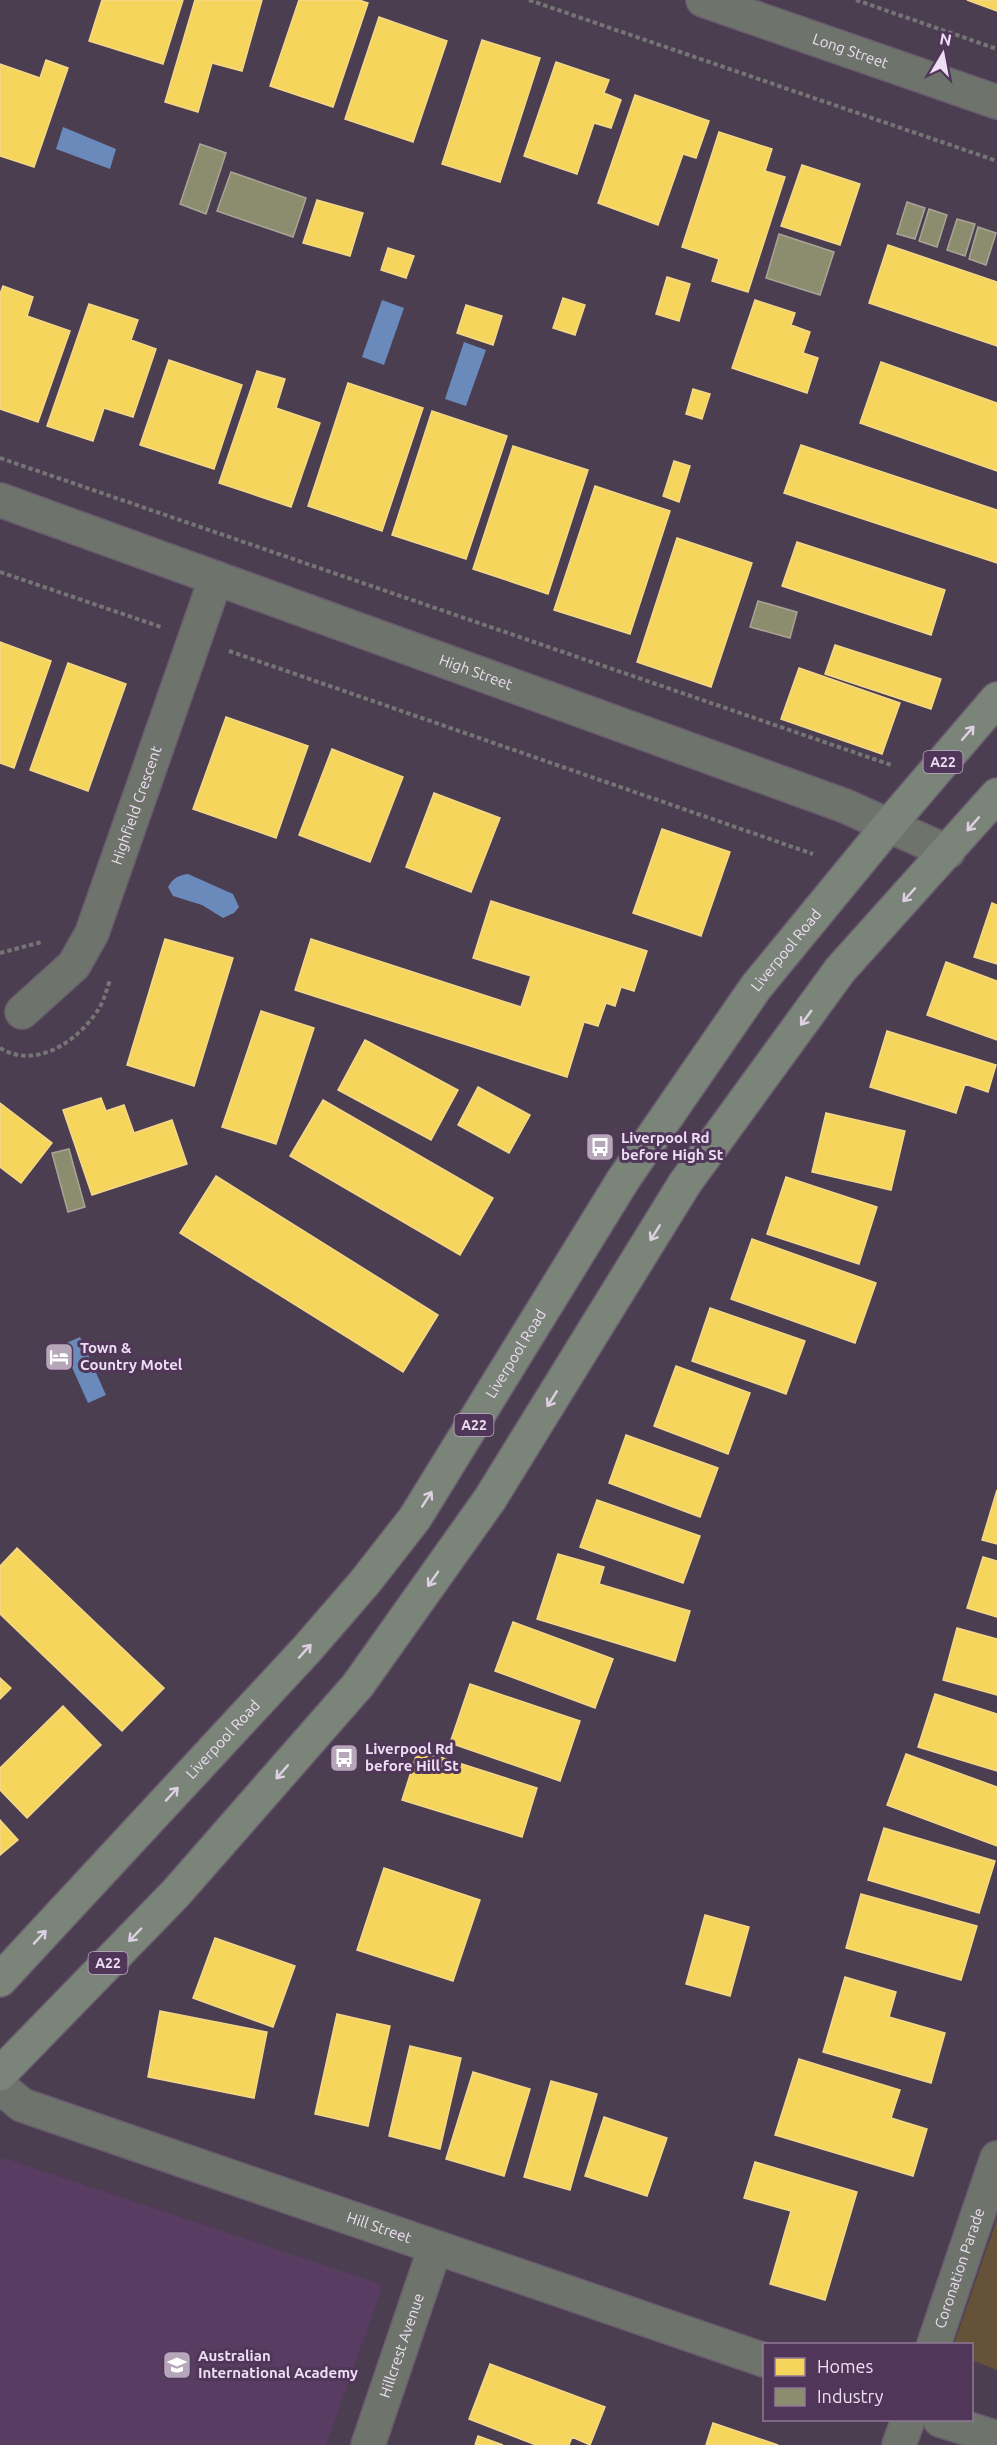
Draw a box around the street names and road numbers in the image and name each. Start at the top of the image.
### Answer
street label: Long Street [810,30,891,72]
street label: High Street [437,651,515,693]
street label: Highfield Crescent [108,744,165,867]
road number: A22 [924,751,962,773]
street label: Liverpool Road [747,906,824,994]
street label: Liverpool Road [482,1306,549,1401]
road number: A22 [454,1414,494,1436]
street label: Liverpool Road [182,1696,263,1782]
road number: A22 [88,1952,128,1974]
street label: Coronation Parade [931,2206,987,2331]
street label: Hill Street [345,2208,414,2246]
street label: Hillcrest Avenue [376,2291,427,2400]

